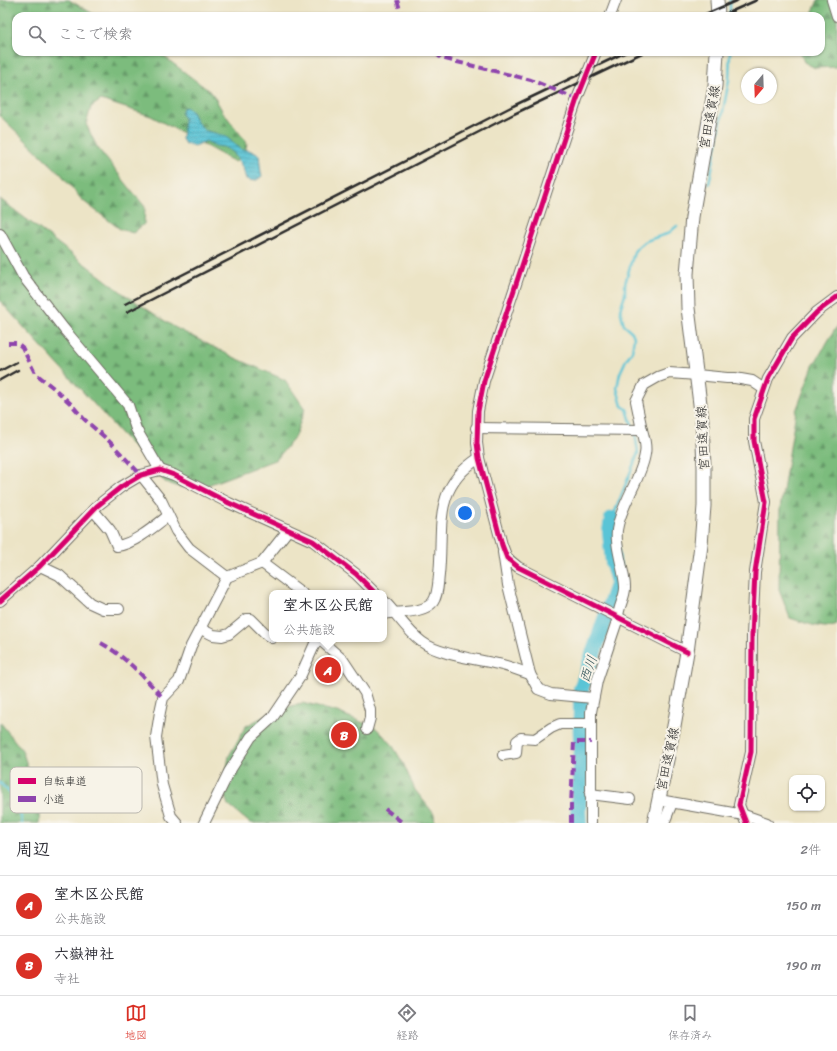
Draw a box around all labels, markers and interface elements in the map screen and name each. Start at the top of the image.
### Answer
search box [12,12,825,56]
text: ここで検索 [58,21,133,47]
icon: search [26,23,48,45]
north arrow [741,68,777,104]
street label: 宮田遠賀線 [693,82,727,151]
street label: 宮田遠賀線 [689,404,716,471]
your location [455,503,475,523]
popup [269,590,387,642]
text: 室木区公民館 [283,592,373,618]
text: 公共施設 [283,618,335,641]
water label: 西川 [572,652,605,686]
pin: A [315,655,341,685]
pin: B [331,720,357,750]
street label: 宮田遠賀線 [649,724,686,793]
legend [10,767,142,813]
text: 自転車道 [43,772,87,791]
map controls [789,775,825,811]
button: locate [789,775,825,811]
text: 小道 [43,790,65,809]
text: 周辺 [16,834,50,864]
text: 2件 [800,838,821,861]
text: 室木区公民館 [54,881,144,907]
text: A [25,894,33,917]
text: 150 m [786,894,821,917]
text: 公共施設 [54,907,106,930]
text: 六嶽神社 [54,941,114,967]
text: B [25,954,33,977]
text: 190 m [786,954,821,977]
text: 寺社 [54,967,80,990]
tab: 地図 [125,1002,147,1045]
tab: 経路 [396,1002,418,1045]
tab: 保存済み [668,1002,712,1045]

